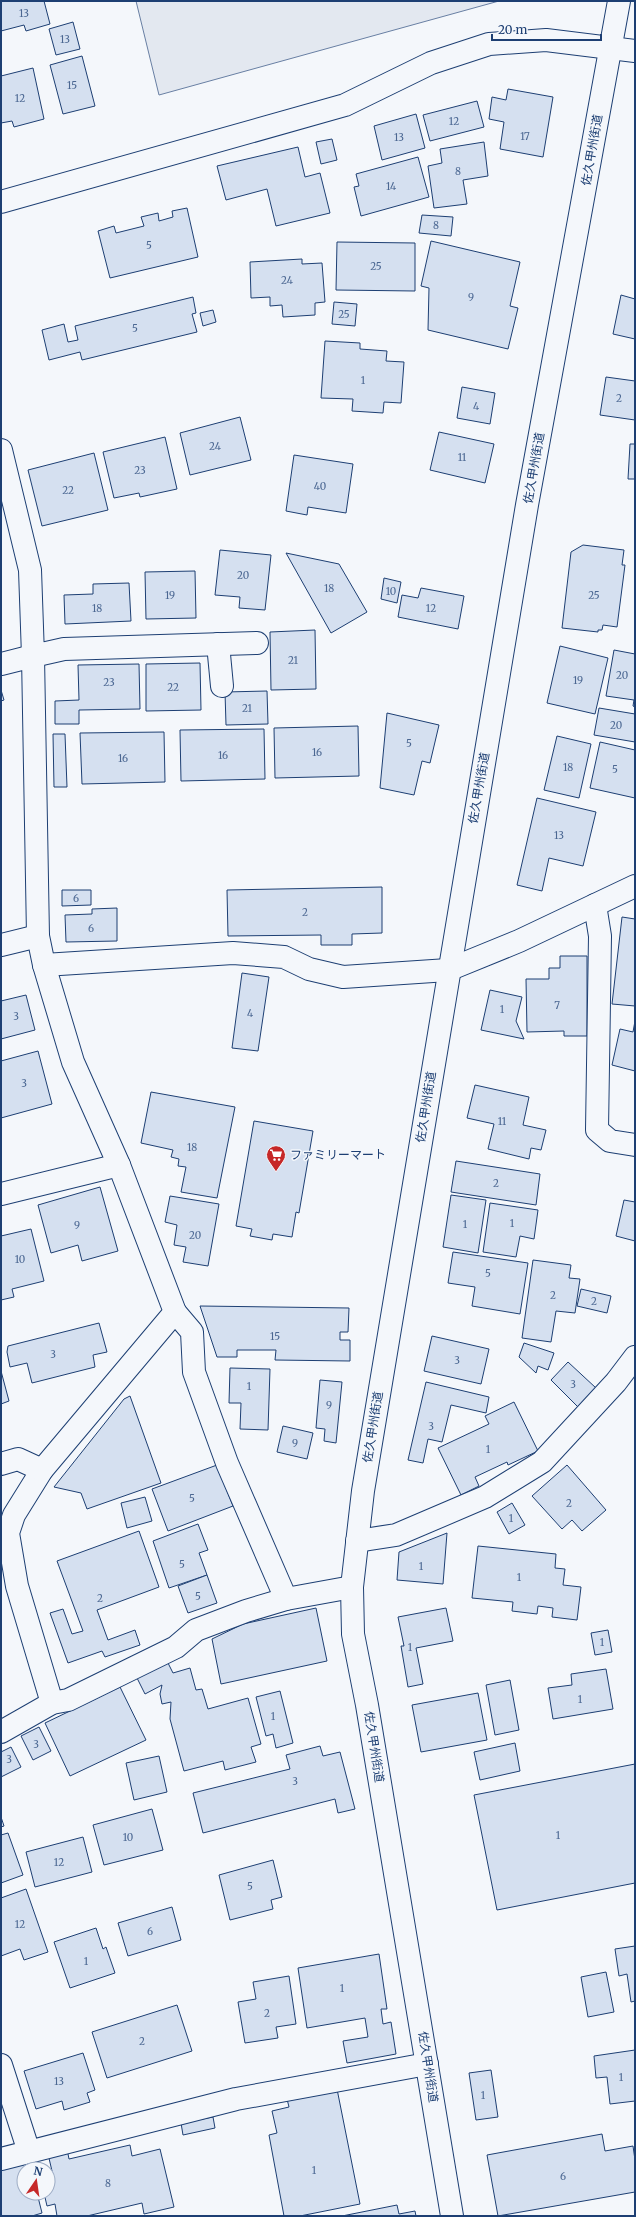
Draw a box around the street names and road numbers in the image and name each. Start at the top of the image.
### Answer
street label: 佐久甲州街道 [578,113,605,187]
street label: 佐久甲州街道 [520,431,547,505]
street label: 佐久甲州街道 [465,751,492,825]
street label: 佐久甲州街道 [412,1070,439,1144]
street label: 佐久甲州街道 [359,1390,386,1464]
street label: 佐久甲州街道 [361,1710,388,1784]
street label: 佐久甲州街道 [415,2030,442,2104]

